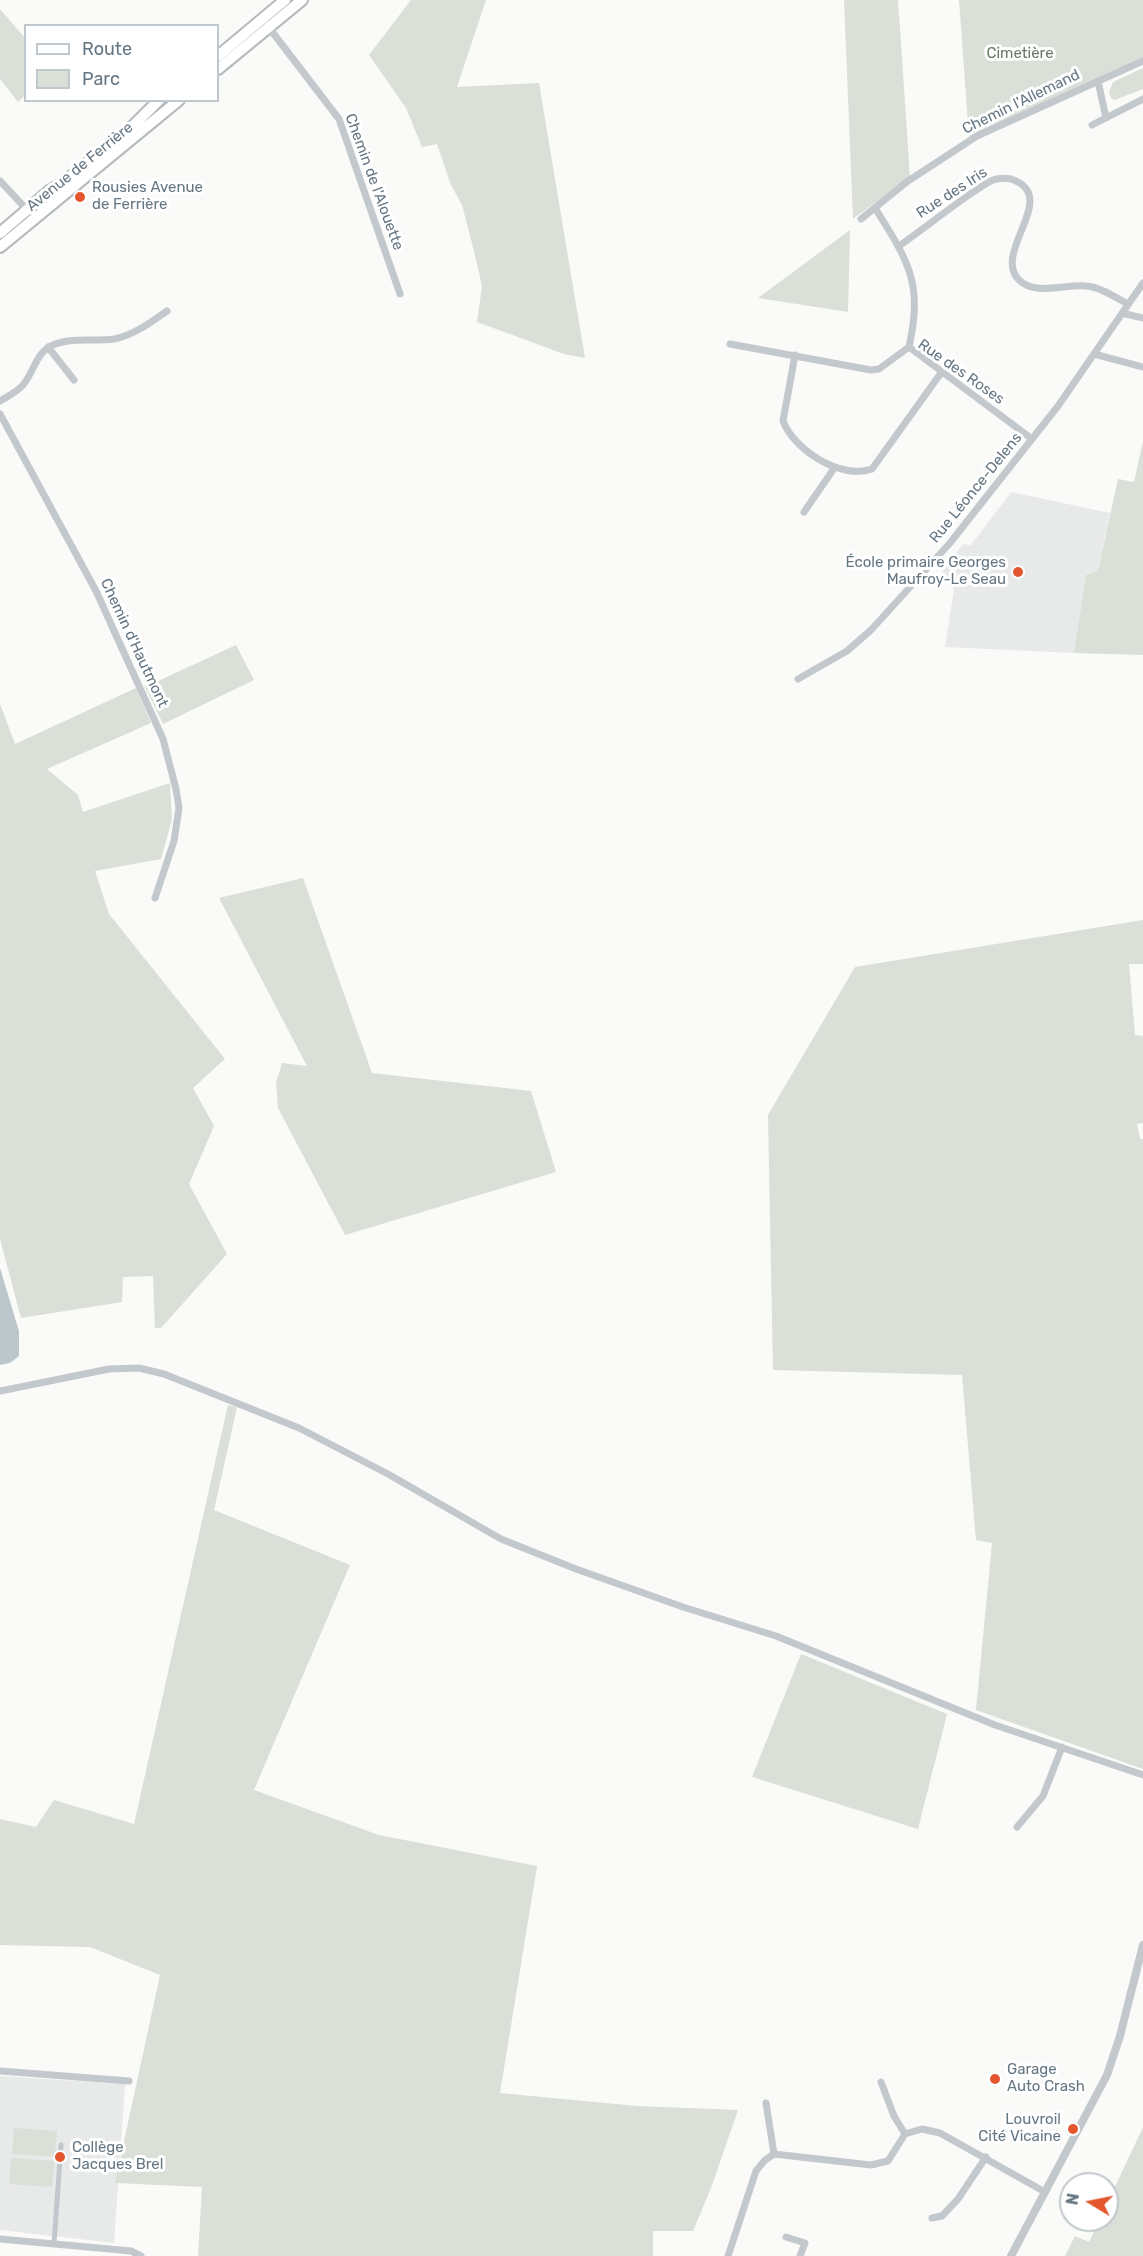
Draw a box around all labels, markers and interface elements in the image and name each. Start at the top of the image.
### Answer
legend [24,24,219,102]
text: Route [82,38,132,60]
park label: Cimetière [986,45,1054,63]
street label: Chemin l'Allemand [959,66,1083,138]
text: Parc [82,68,120,90]
street label: Chemin de l'Alouette [341,111,407,253]
street label: Avenue de Ferrière [23,119,137,215]
street label: Rue des Iris [913,163,991,223]
place label: Rousies Avenue de Ferrière [92,179,203,214]
marker: Rousies Avenue de Ferrière [73,190,87,204]
street label: Rue des Roses [914,335,1008,409]
street label: Rue Léonce-Delens [926,429,1026,547]
place label: École primaire Georges Maufroy-Le Seau [845,554,1006,589]
marker: École primaire Georges Maufroy-Le Seau [1011,565,1025,579]
street label: Chemin d'Hautmont [96,576,172,710]
place label: Garage Auto Crash [1007,2061,1085,2096]
marker: Garage Auto Crash [988,2072,1002,2086]
place label: Louvroil Cité Vicaine [978,2111,1061,2146]
marker: Louvroil Cité Vicaine [1066,2122,1080,2136]
place label: Collège Jacques Brel [72,2139,163,2174]
marker: Collège Jacques Brel [53,2150,67,2164]
north arrow [1059,2172,1119,2232]
text: N [1062,2192,1083,2206]

